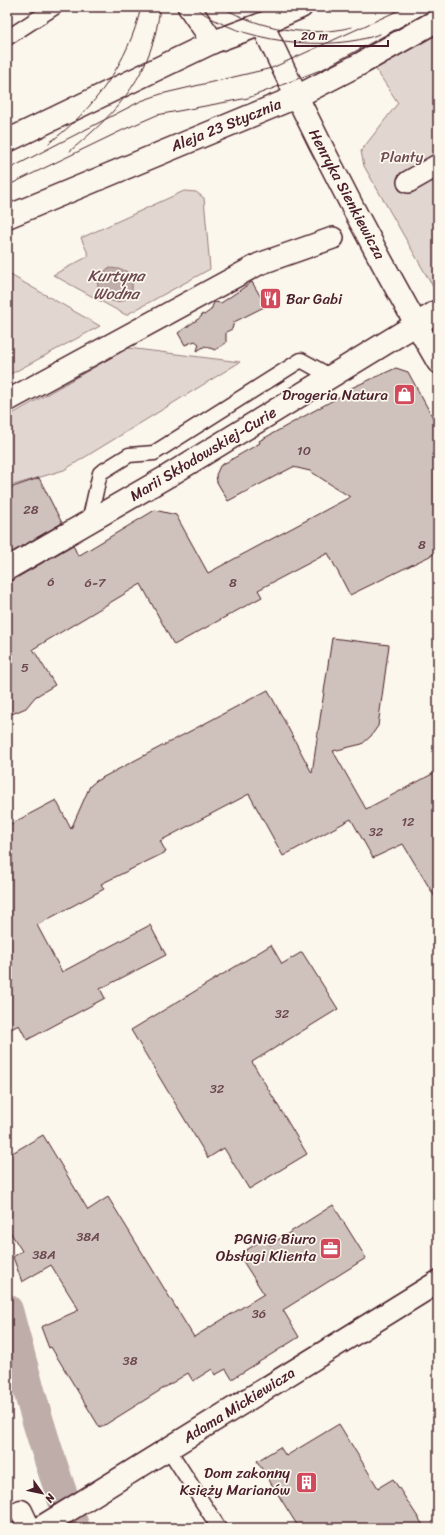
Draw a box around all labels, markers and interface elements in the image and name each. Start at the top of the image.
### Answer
scale bar [295,22,388,48]
text: 20 m [301,25,328,47]
street label: Aleja 23 Stycznia [166,91,286,159]
street label: Henryka Sienkiewicza [301,124,393,265]
park label: Planty [381,144,424,170]
water label: Kurtyna Wodna [88,261,146,308]
restaurant icon: Bar Gabi [257,286,283,312]
place label: Bar Gabi [286,286,343,312]
place label: Drogeria Natura [282,382,388,408]
shop icon: Drogeria Natura [391,382,417,408]
street label: Marii Skłodowskiej-Curie [124,399,282,508]
house number: 10 [297,439,311,462]
house number: 28 [23,498,39,521]
house number: 8 [418,533,426,556]
house number: 6 [47,570,55,593]
house number: 6-7 [85,571,107,594]
house number: 8 [229,571,237,594]
house number: 5 [21,656,29,679]
house number: 12 [401,810,415,833]
house number: 32 [369,820,384,843]
house number: 32 [275,1002,290,1025]
house number: 32 [210,1077,225,1100]
house number: 38A [76,1225,100,1248]
place label: PGNiG Biuro Obsługi Klienta [216,1226,316,1269]
office icon: PGNiG Biuro Obsługi Klienta [318,1235,344,1261]
house number: 38A [32,1243,56,1266]
house number: 36 [252,1302,266,1325]
house number: 38 [123,1349,138,1372]
street label: Adama Mickiewicza [177,1360,301,1451]
place label: Dom zakonny Księży Marianów [180,1460,291,1503]
building icon: Dom zakonny Księży Marianów [293,1469,319,1495]
north arrow [22,1473,62,1513]
text: N [40,1489,61,1507]

